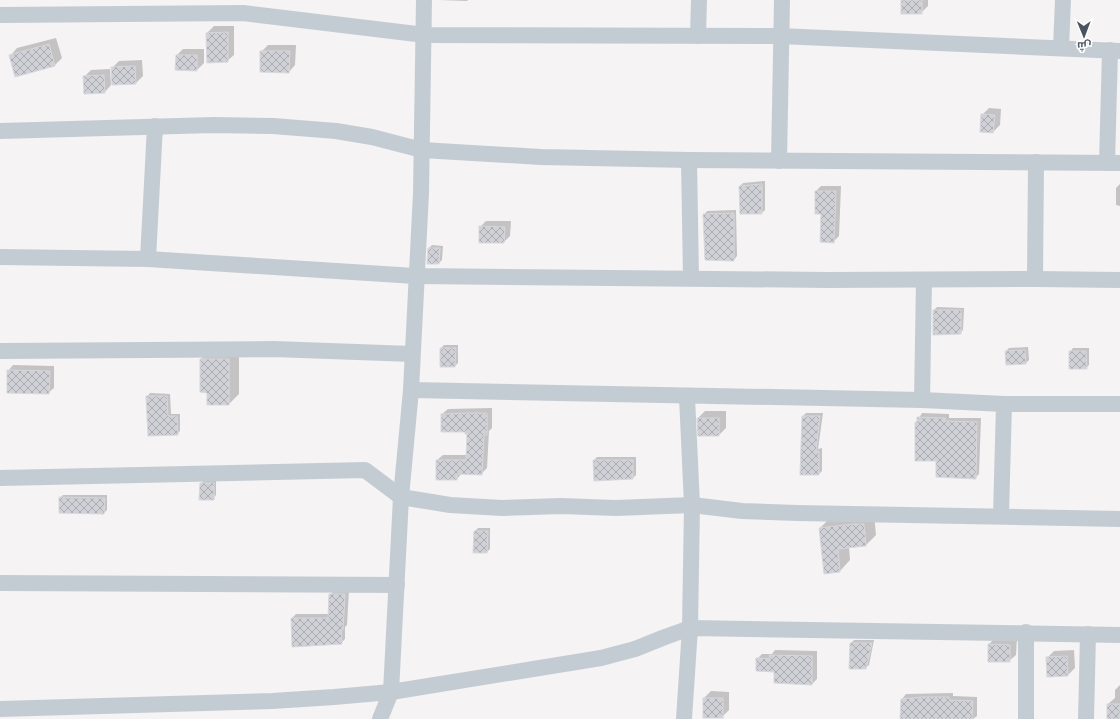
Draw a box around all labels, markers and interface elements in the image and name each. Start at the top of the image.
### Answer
north arrow [1064,16,1104,56]
text: ش [1077,39,1091,52]

